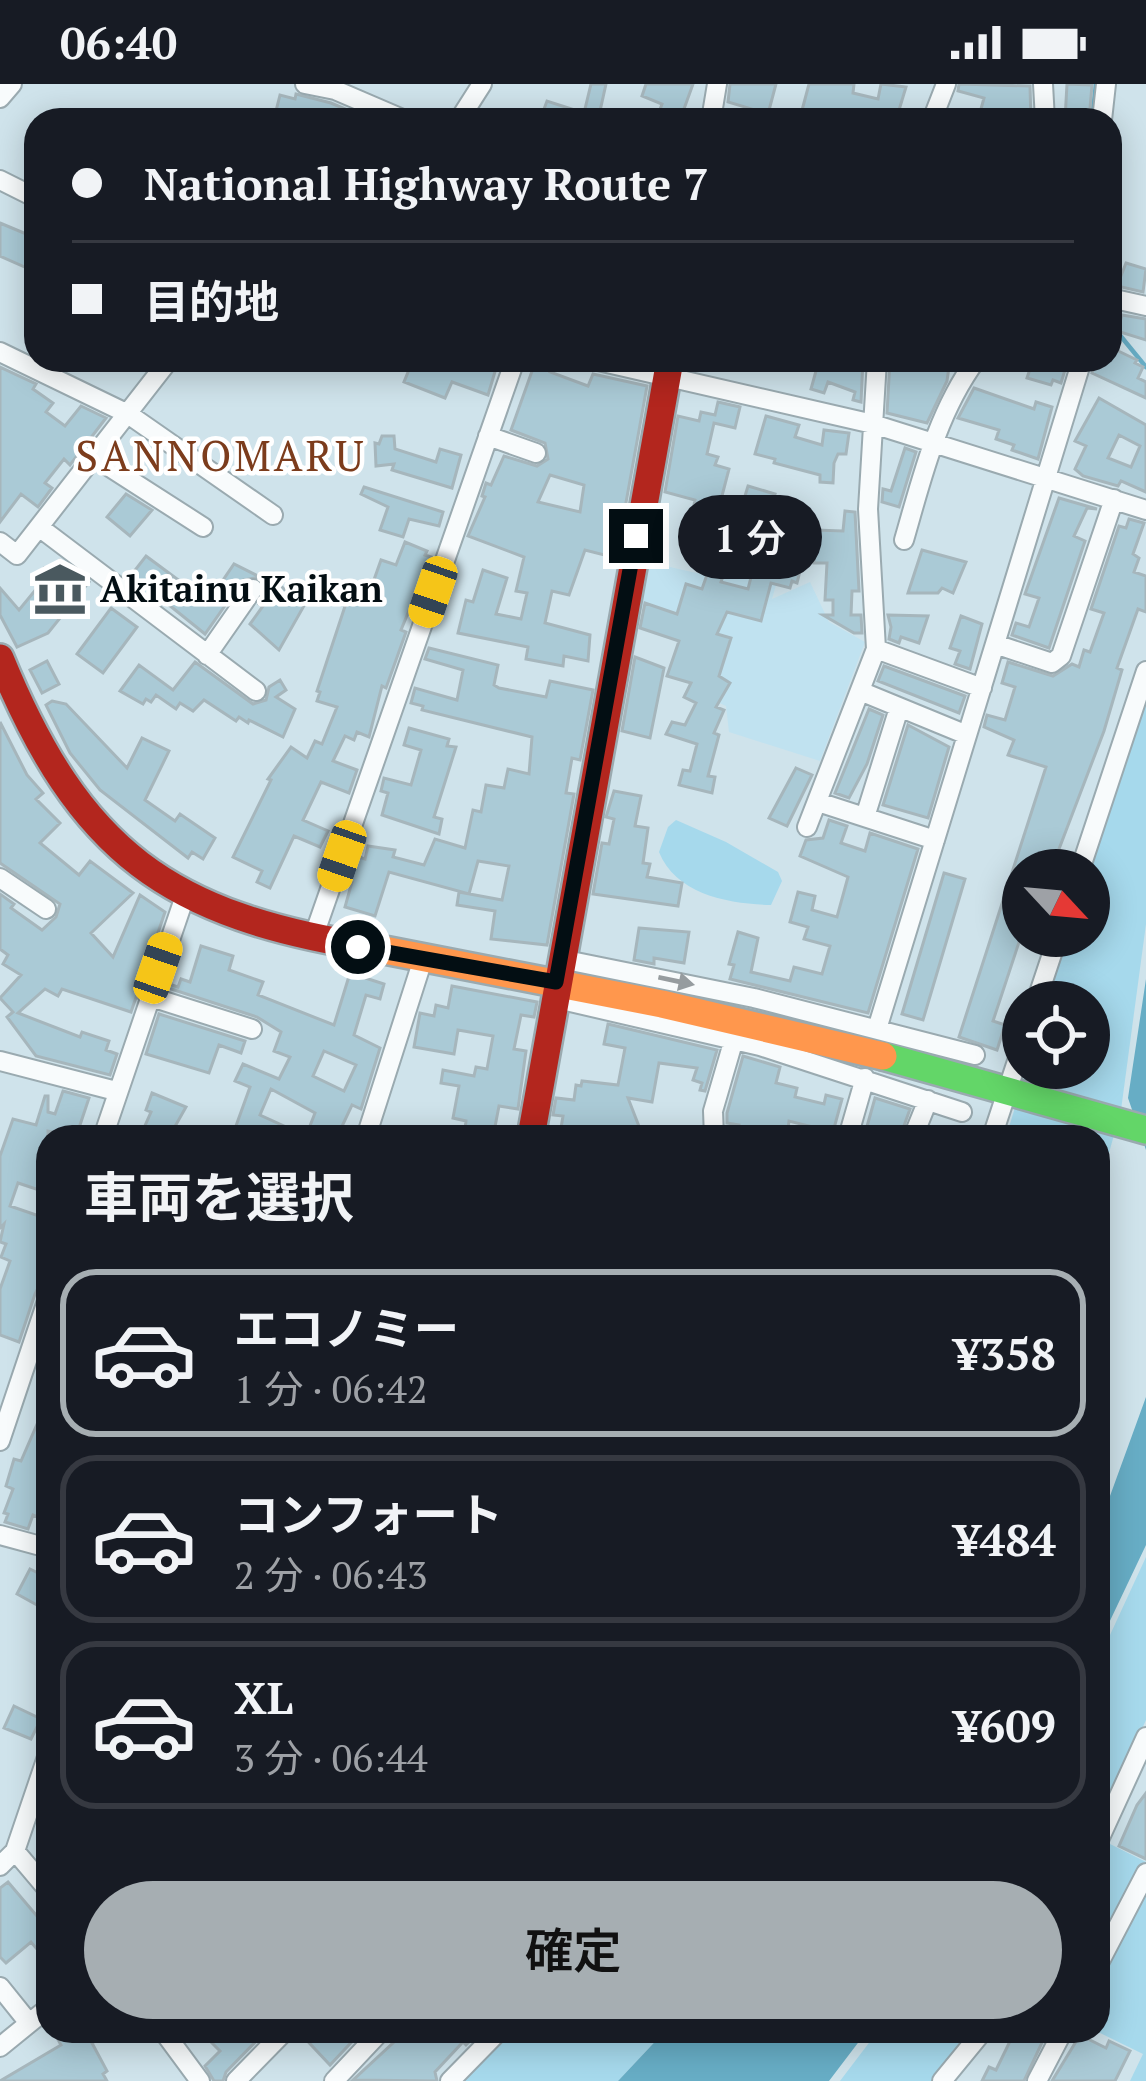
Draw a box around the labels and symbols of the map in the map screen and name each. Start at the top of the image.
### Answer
district label: SANNOMARU [76,427,366,483]
callout: 1 分 [678,494,822,578]
route end [609,509,663,563]
car [404,552,462,632]
museum icon: Akitainu Kaikan [31,560,89,618]
place label: Akitainu Kaikan [100,565,383,612]
car [313,816,371,896]
north arrow [1002,849,1110,957]
route start [331,920,385,974]
car [129,928,187,1008]
one-way arrow [658,972,696,991]

